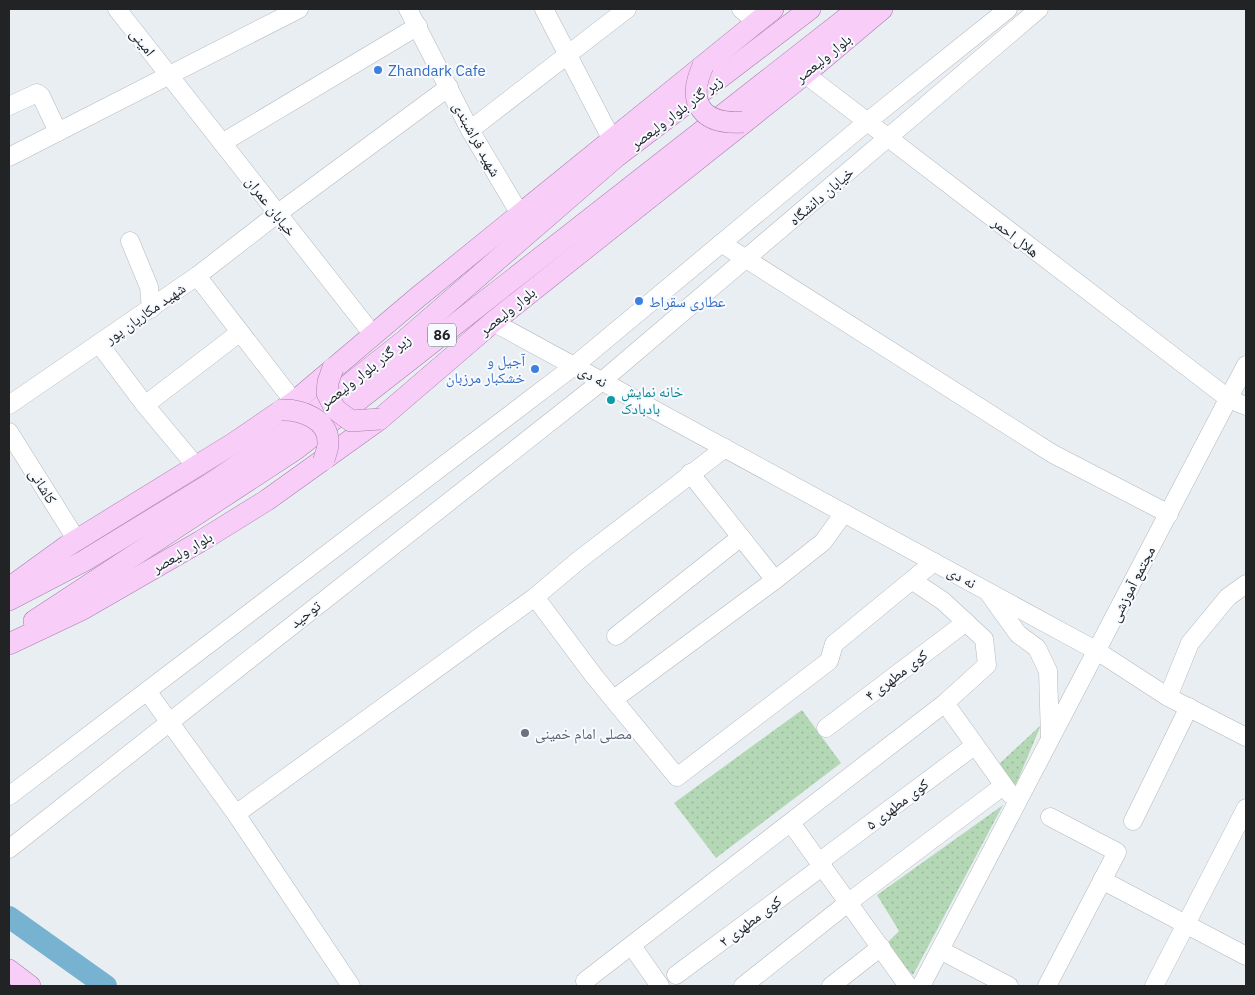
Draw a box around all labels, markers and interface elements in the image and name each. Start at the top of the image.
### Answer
street label: امینی [125,24,160,60]
street label: بلوار ولیعصر [790,29,855,87]
place label: Zhandark Cafe [388,61,486,80]
marker: Zhandark Cafe [372,64,384,76]
street label: زیر گذر بلوار ولیعصر [625,71,726,153]
street label: شهید فراشبندی [448,98,505,180]
street label: خیابان دانشگاه [785,162,858,230]
street label: خیابان عمران [241,172,301,241]
street label: هلال احمر [987,212,1043,262]
street label: شهید مکاریان پور [100,278,190,349]
street label: بلوار ولیعصر [474,282,539,340]
place label: عطاری سقراط [649,292,726,312]
marker: عطاری سقراط [633,295,645,307]
road number: 86 [428,324,456,346]
street label: زیر گذر بلوار ولیعصر [315,329,415,413]
place label: آجیل و خشکبار مرزبان [446,351,526,388]
street label: نه دی [575,361,611,392]
marker: آجیل و خشکبار مرزبان [529,363,541,375]
place label: خانه نمایش بادبادک [621,382,684,418]
marker: خانه نمایش بادبادک [605,394,617,406]
street label: کاشانی [24,465,61,508]
street label: بلوار ولیعصر [147,527,216,578]
street label: مجتمع آموزشی [1105,543,1160,626]
street label: نه دی [944,561,980,593]
street label: توحید [286,596,325,632]
street label: کوی مطهری ۴ [861,645,932,706]
place label: مصلی امام خمینی [535,724,632,744]
marker: مصلی امام خمینی [519,727,531,739]
street label: کوی مطهری ۵ [862,774,933,835]
street label: کوی مطهری ۲ [715,891,786,952]

